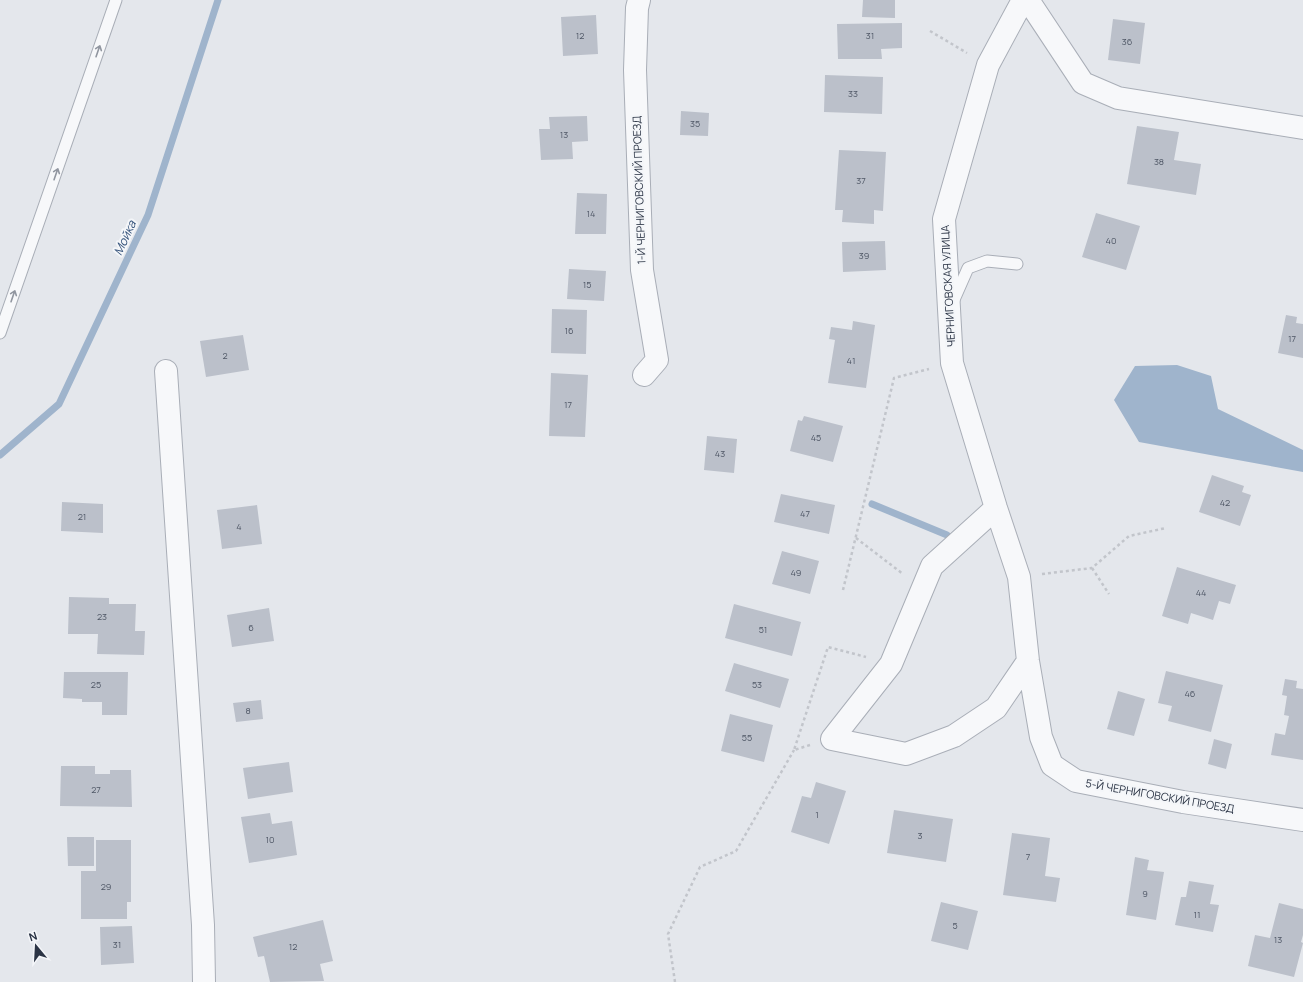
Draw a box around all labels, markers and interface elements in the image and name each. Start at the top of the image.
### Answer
house number: 12 [576,29,584,42]
house number: 31 [866,29,874,42]
house number: 36 [1122,35,1133,48]
one-way arrow [95,44,102,57]
house number: 33 [848,87,858,100]
street label: 1-Й ЧЕРНИГОВСКИЙ ПРОЕЗД [628,115,649,265]
house number: 35 [690,117,700,130]
house number: 13 [560,128,568,141]
house number: 38 [1154,155,1164,168]
one-way arrow [52,168,60,180]
house number: 37 [856,174,866,187]
house number: 14 [587,207,595,220]
water label: Мойка [109,216,141,258]
street label: ЧЕРНИГОВСКАЯ УЛИЦА [937,225,958,347]
house number: 40 [1106,234,1116,247]
house number: 39 [859,249,869,262]
house number: 15 [583,278,591,291]
one-way arrow [10,291,18,303]
house number: 16 [564,324,574,337]
house number: 17 [1288,332,1296,345]
house number: 2 [222,349,228,362]
house number: 41 [847,354,855,367]
house number: 17 [564,398,572,411]
house number: 45 [811,431,821,444]
house number: 43 [715,447,725,460]
house number: 42 [1220,496,1230,509]
house number: 47 [800,507,810,520]
house number: 21 [78,510,86,523]
house number: 4 [236,520,242,533]
house number: 49 [791,566,801,579]
house number: 44 [1196,586,1206,599]
house number: 23 [97,610,107,623]
house number: 6 [248,621,254,634]
house number: 51 [759,623,767,636]
house number: 25 [91,678,101,691]
house number: 53 [752,678,762,691]
house number: 46 [1185,687,1196,700]
house number: 8 [245,704,251,717]
house number: 55 [742,731,752,744]
street label: 5-Й ЧЕРНИГОВСКИЙ ПРОЕЗД [1085,775,1236,816]
house number: 27 [91,783,101,796]
house number: 1 [815,808,819,821]
house number: 3 [918,829,923,842]
house number: 10 [266,833,275,846]
house number: 7 [1026,850,1031,863]
house number: 29 [101,880,111,893]
house number: 9 [1142,887,1148,900]
house number: 11 [1193,908,1201,921]
house number: 5 [952,919,958,932]
north arrow [16,926,56,966]
text: N [27,928,39,944]
house number: 13 [1274,933,1282,946]
house number: 31 [113,938,121,951]
house number: 12 [289,940,297,953]

